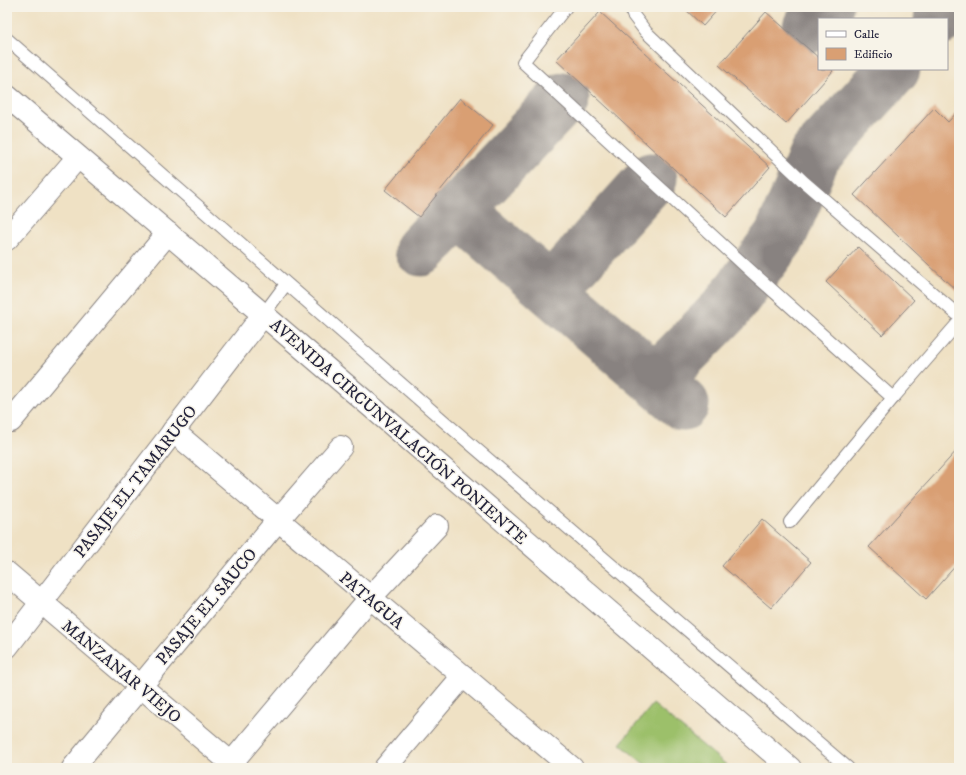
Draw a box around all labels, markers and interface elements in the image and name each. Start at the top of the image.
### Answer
legend [818,18,948,70]
text: Calle [854,27,879,42]
text: Edificio [854,47,893,62]
street label: AVENIDA CIRCUNVALACIÓN PONIENTE [265,313,532,550]
street label: PASAJE EL TAMARUGO [69,401,202,562]
street label: PASAJE EL SAUCO [151,544,262,670]
street label: PATAGUA [334,567,409,634]
street label: MANZANAR VIEJO [57,615,186,728]

